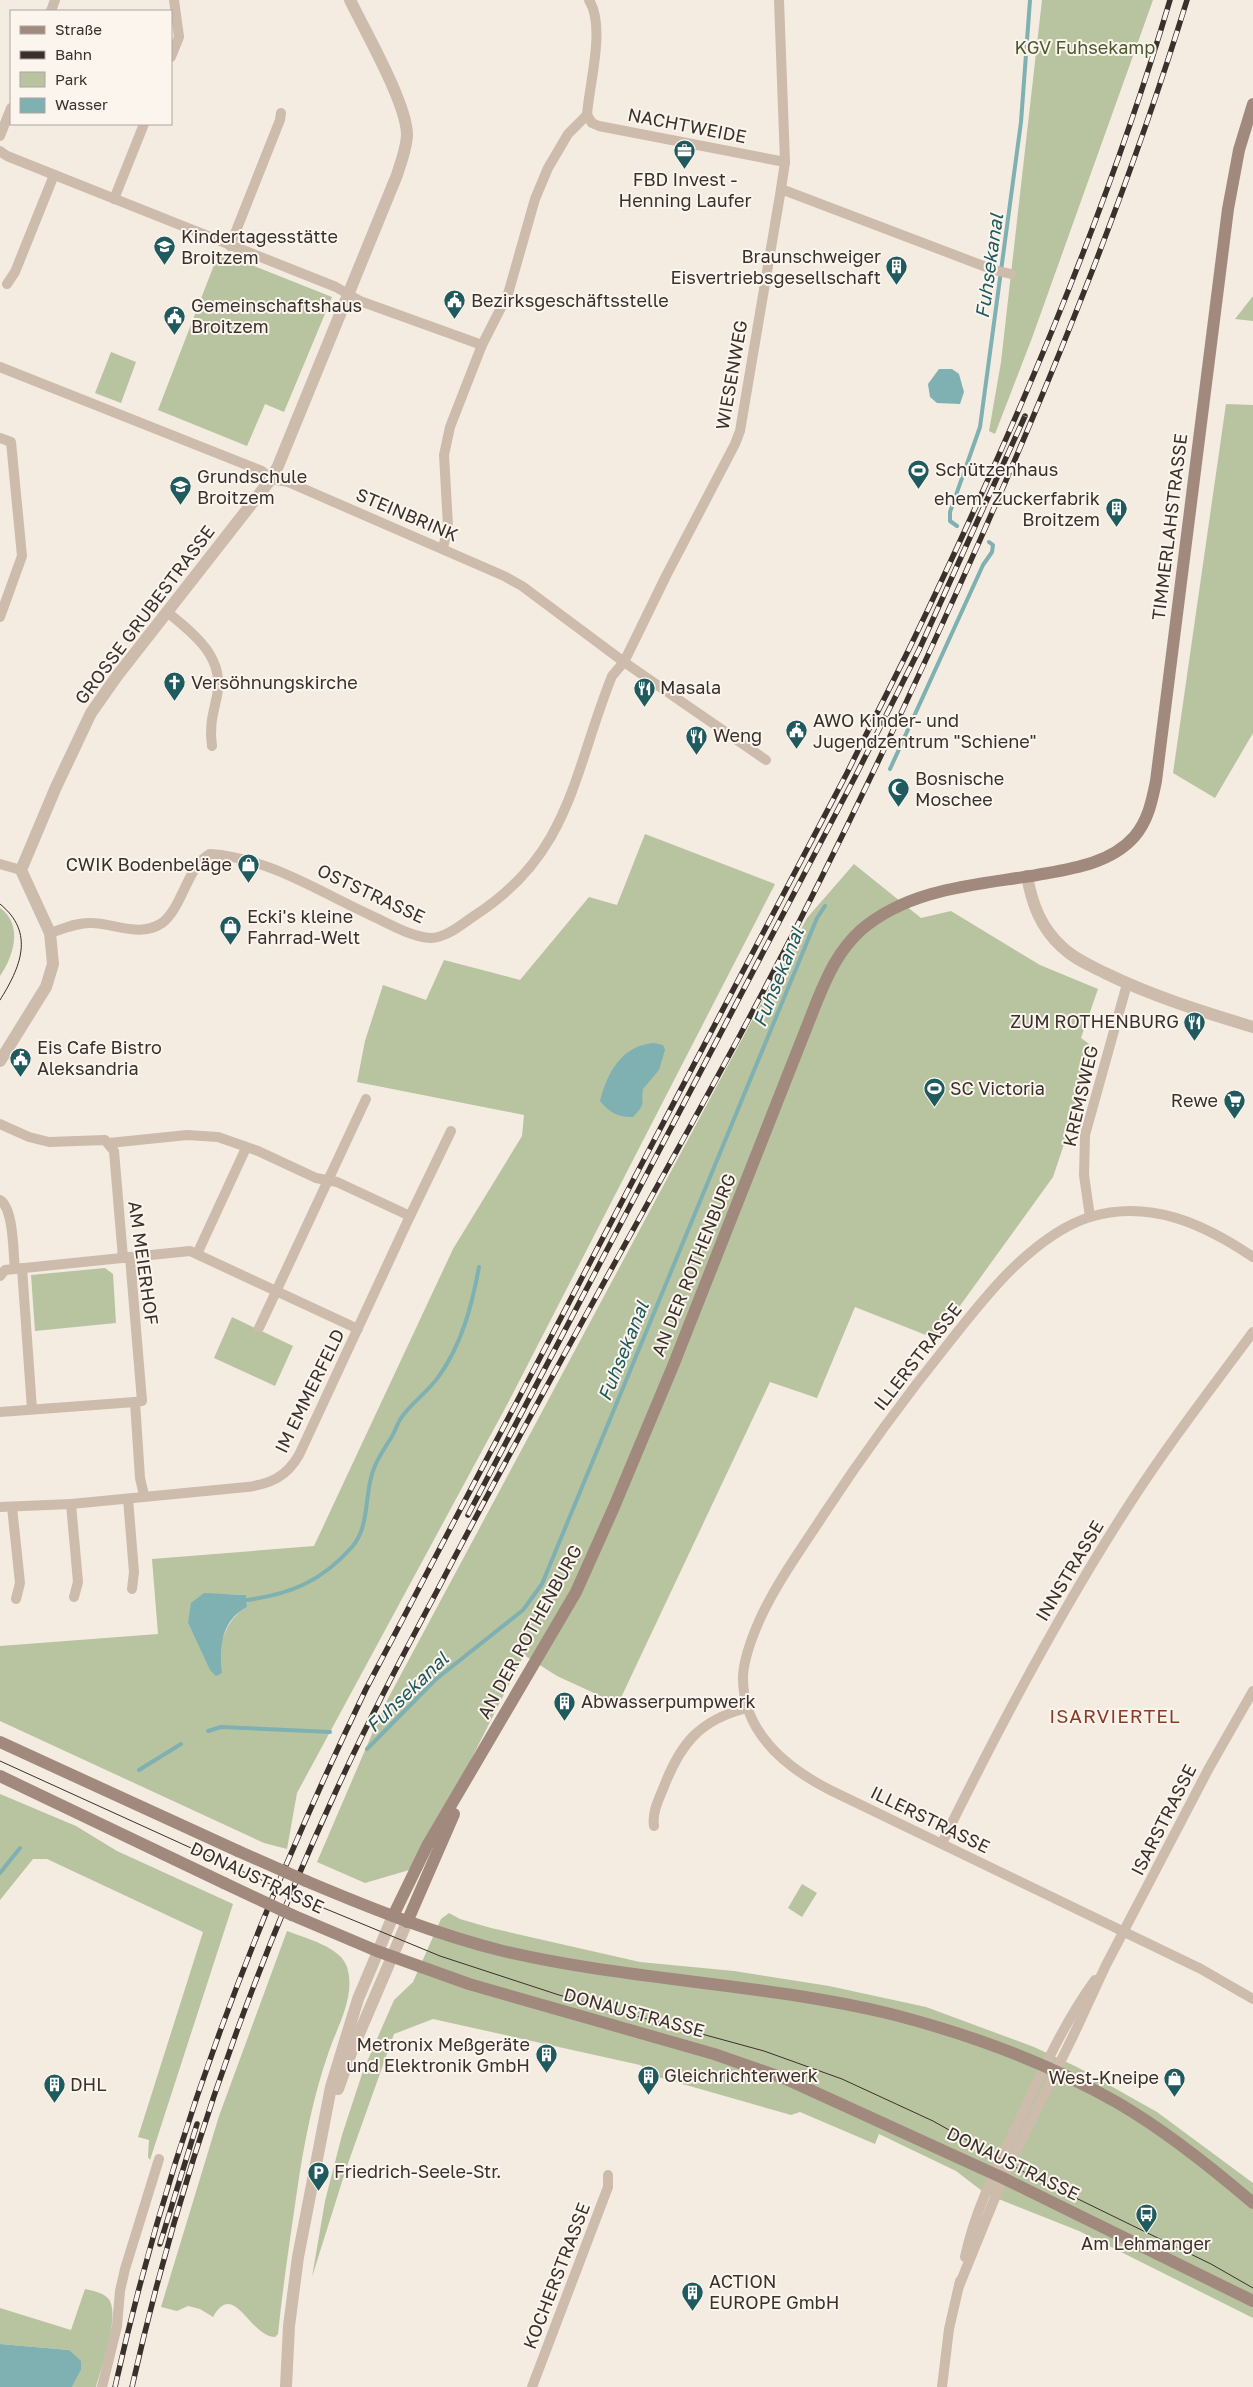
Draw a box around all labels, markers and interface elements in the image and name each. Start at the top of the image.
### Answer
legend [10,10,172,125]
text: Straße [55,20,102,38]
park label: KGV Fuhsekamp [1015,36,1155,58]
text: Bahn [55,45,92,63]
text: Park [55,70,88,88]
text: Wasser [55,95,108,113]
street label: NACHTWEIDE [626,103,748,147]
office icon: FBD Invest - Henning Laufer [673,138,697,169]
place label: FBD Invest - Henning Laufer [618,168,752,211]
water label: Fuhsekanal [970,211,1007,320]
place label: Kindertagesstätte Broitzem [181,225,338,268]
school or university icon: Kindertagesstätte Broitzem [153,235,177,266]
place label: Braunschweiger Eisvertriebsgesellschaft [670,245,881,288]
building icon: Braunschweiger Eisvertriebsgesellschaft [885,255,909,286]
public building icon: Bezirksgeschäftsstelle [443,289,467,320]
place label: Bezirksgeschäftsstelle [471,289,669,311]
place label: Gemeinschaftshaus Broitzem [191,294,362,337]
public building icon: Gemeinschaftshaus Broitzem [163,304,187,335]
street label: WIESENWEG [711,318,751,431]
street label: TIMMERLAHSTRASSE [1147,432,1191,622]
sports icon: Schützenhaus [907,458,931,489]
place label: Schützenhaus [935,458,1058,480]
place label: Grundschule Broitzem [197,465,307,508]
school or university icon: Grundschule Broitzem [169,475,193,506]
street label: STEINBRINK [353,483,462,545]
place label: ehem. Zuckerfabrik Broitzem [934,487,1100,530]
building icon: ehem. Zuckerfabrik Broitzem [1104,497,1128,528]
street label: GROSSE GRUBESTRASSE [70,521,219,708]
church icon: Versöhnungskirche [163,671,187,702]
place label: Versöhnungskirche [191,671,358,693]
restaurant icon: Masala [632,676,656,707]
place label: Masala [660,676,721,698]
place label: AWO Kinder- und Jugendzentrum "Schiene" [813,709,1037,752]
public building icon: AWO Kinder- und Jugendzentrum "Schiene" [785,719,809,750]
restaurant icon: Weng [685,724,709,755]
place label: Weng [713,724,762,746]
place label: Bosnische Moschee [915,767,1004,810]
mosque icon: Bosnische Moschee [887,777,911,808]
place label: CWIK Bodenbeläge [66,853,232,875]
shop icon: CWIK Bodenbeläge [236,853,260,884]
street label: OSTSTRASSE [314,859,429,928]
place label: Ecki's kleine Fahrrad-Welt [247,905,360,948]
shop icon: Ecki's kleine Fahrrad-Welt [219,915,243,946]
water label: Fuhsekanal [747,923,808,1030]
place label: ZUM ROTHENBURG [1010,1010,1179,1032]
restaurant icon: ZUM ROTHENBURG [1183,1010,1207,1041]
place label: Eis Cafe Bistro Aleksandria [37,1036,162,1079]
street label: KREMSWEG [1058,1043,1102,1149]
public building icon: Eis Cafe Bistro Aleksandria [9,1046,33,1077]
sports icon: SC Victoria [922,1077,946,1108]
place label: SC Victoria [950,1077,1045,1099]
place label: Rewe [1171,1089,1218,1111]
supermarket icon: Rewe [1222,1089,1246,1120]
street label: AN DER ROTHENBURG [646,1170,740,1359]
street label: AM MEIERHOF [124,1199,164,1326]
water label: Fuhsekanal [592,1297,653,1404]
street label: ILLERSTRASSE [869,1298,966,1414]
street label: IM EMMERFELD [270,1325,349,1456]
street label: INNSTRASSE [1030,1516,1108,1625]
street label: AN DER ROTHENBURG [472,1541,586,1722]
water label: Fuhsekanal [361,1646,453,1737]
building icon: Abwasserpumpwerk [553,1690,577,1721]
place label: Abwasserpumpwerk [581,1690,756,1712]
district label: ISARVIERTEL [1049,1704,1181,1727]
street label: ISARSTRASSE [1126,1760,1201,1879]
street label: ILLERSTRASSE [867,1781,994,1857]
street label: DONAUSTRASSE [187,1837,328,1918]
street label: DONAUSTRASSE [561,1983,707,2041]
place label: Metronix Meßgeräte und Elektronik GmbH [346,2033,530,2076]
building icon: Metronix Meßgeräte und Elektronik GmbH [534,2043,558,2074]
building icon: Gleichrichterwerk [636,2064,660,2095]
place label: Gleichrichterwerk [664,2064,818,2086]
place label: West-Kneipe [1049,2066,1159,2088]
shop icon: West-Kneipe [1163,2066,1187,2097]
building icon: DHL [42,2073,66,2104]
place label: DHL [70,2073,107,2095]
street label: DONAUSTRASSE [943,2121,1083,2205]
parking icon: Friedrich-Seele-Str. [306,2160,330,2191]
place label: Friedrich-Seele-Str. [334,2160,502,2182]
street label: KOCHERSTRASSE [518,2199,594,2352]
bus stop icon: Am Lehmanger [1134,2202,1158,2233]
place label: Am Lehmanger [1081,2232,1211,2254]
place label: ACTION EUROPE GmbH [709,2270,839,2313]
building icon: ACTION EUROPE GmbH [681,2280,705,2311]

